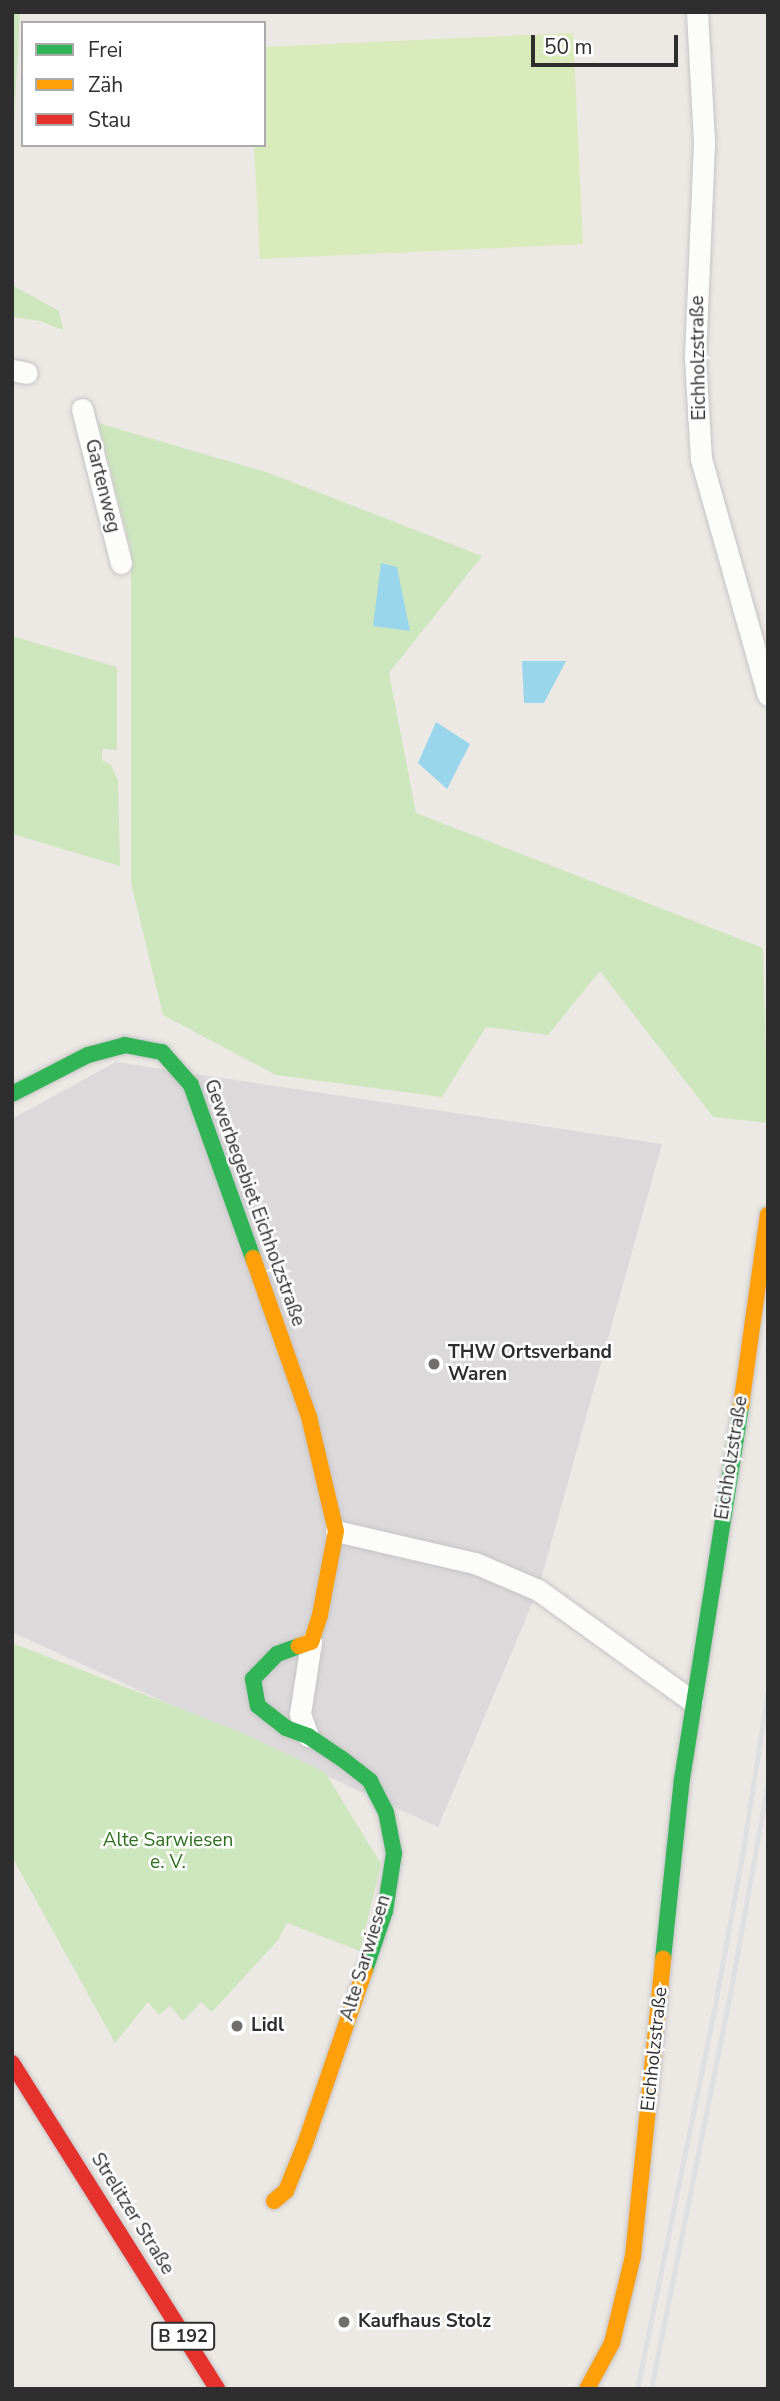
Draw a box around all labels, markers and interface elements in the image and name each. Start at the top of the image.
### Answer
legend [21,21,266,147]
scale bar [535,21,682,65]
text: 50 m [544,33,593,61]
text: Frei [88,36,123,64]
text: Zäh [88,71,123,99]
text: Stau [88,106,131,134]
street label: Eichholzstraße [687,295,711,421]
street label: Gartenweg [79,437,125,535]
street label: Gewerbegebiet Eichholzstraße [199,1076,309,1330]
place label: THW Ortsverband Waren [448,1342,612,1386]
marker: THW Ortsverband Waren [426,1356,442,1372]
street label: Eichholzstraße [711,1394,753,1522]
park label: Alte Sarwiesen e. V. [103,1830,233,1874]
street label: Alte Sarwiesen [336,1892,396,2024]
street label: Eichholzstraße [637,1986,673,2112]
place label: Lidl [251,2015,284,2037]
marker: Lidl [229,2018,245,2034]
street label: Strelitzer Straße [85,2149,179,2279]
place label: Kaufhaus Stolz [358,2311,491,2333]
marker: Kaufhaus Stolz [336,2314,352,2330]
road number: B 192 [150,2322,216,2350]

